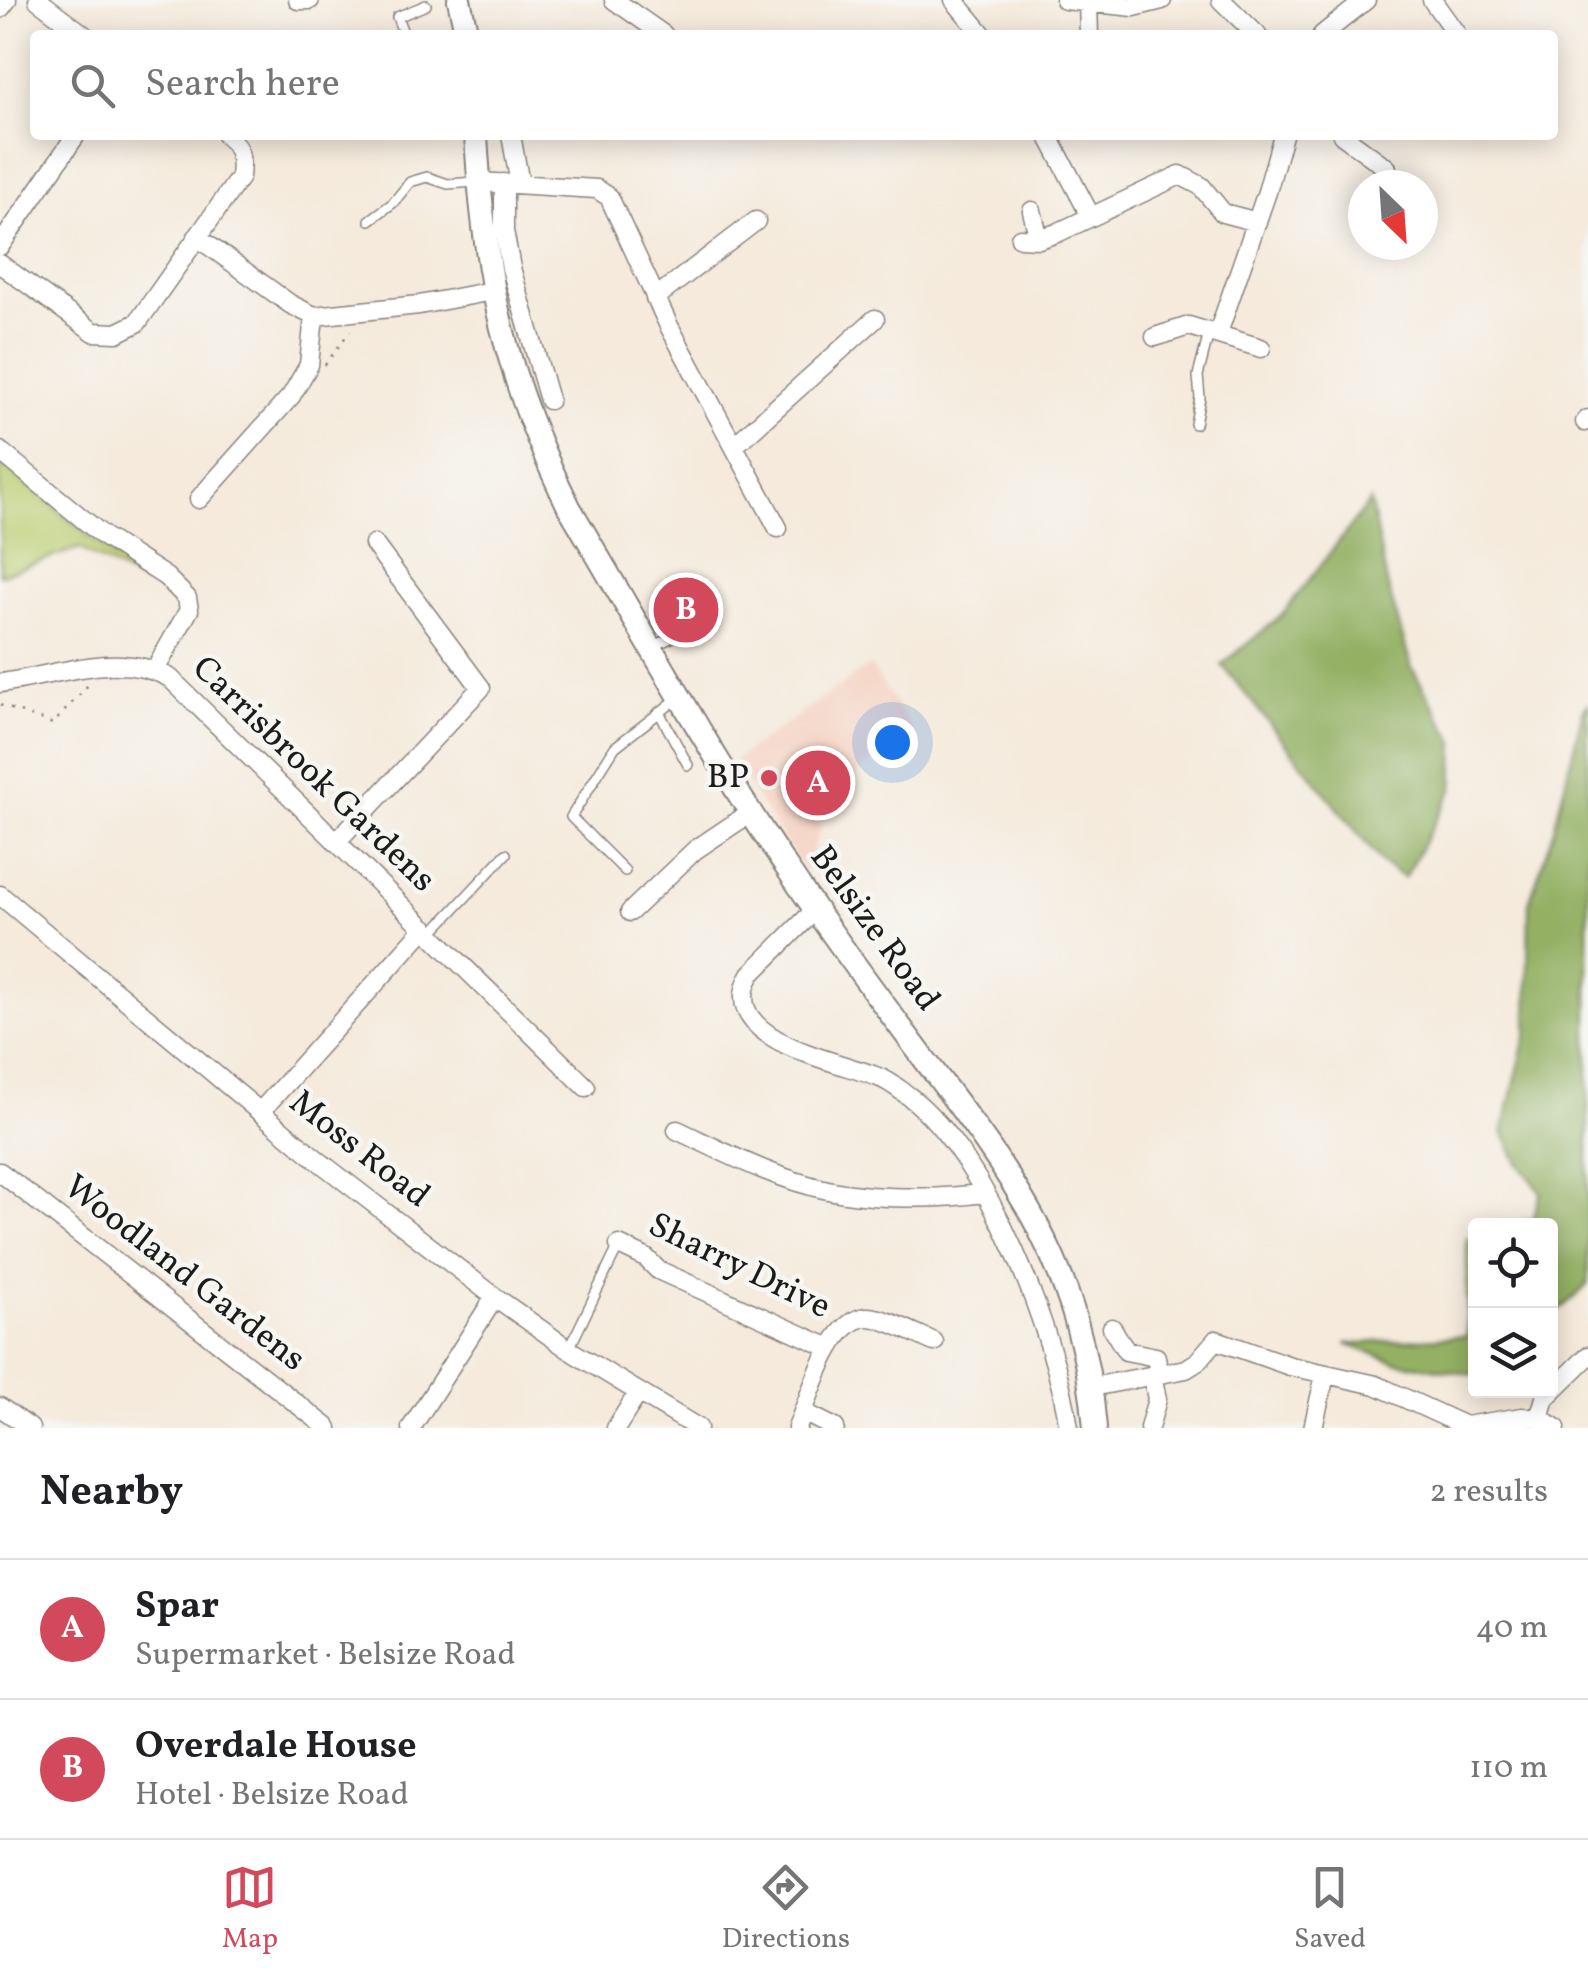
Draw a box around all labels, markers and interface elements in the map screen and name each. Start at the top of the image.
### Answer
search box [30,30,1558,140]
icon: search [65,58,120,113]
text: Search here [145,59,340,112]
north arrow [1348,170,1438,260]
pin: B [654,572,718,648]
street label: Carrisbrook Gardens [181,646,445,904]
your location [867,717,918,768]
pin: A [786,746,850,820]
place label: BP [707,754,749,802]
marker: BP [758,767,780,789]
street label: Belsize Road [797,836,951,1022]
street label: Moss Road [279,1080,439,1220]
street label: Woodland Gardens [53,1164,315,1384]
street label: Sharry Drive [640,1202,838,1332]
map controls [1468,1218,1558,1398]
button: locate [1468,1218,1558,1308]
button: layers [1468,1308,1558,1398]
text: Nearby [40,1464,183,1523]
text: 2 results [1430,1471,1548,1515]
text: Spar [135,1581,219,1634]
text: A [61,1607,84,1651]
text: 40 m [1476,1607,1548,1651]
text: Supermarket · Belsize Road [135,1634,516,1678]
text: Overdale House [135,1721,417,1774]
text: B [62,1747,83,1791]
text: 110 m [1469,1747,1548,1791]
text: Hotel · Belsize Road [135,1774,409,1818]
tab: Map [222,1860,278,1959]
tab: Directions [722,1860,850,1959]
tab: Saved [1294,1860,1366,1959]

